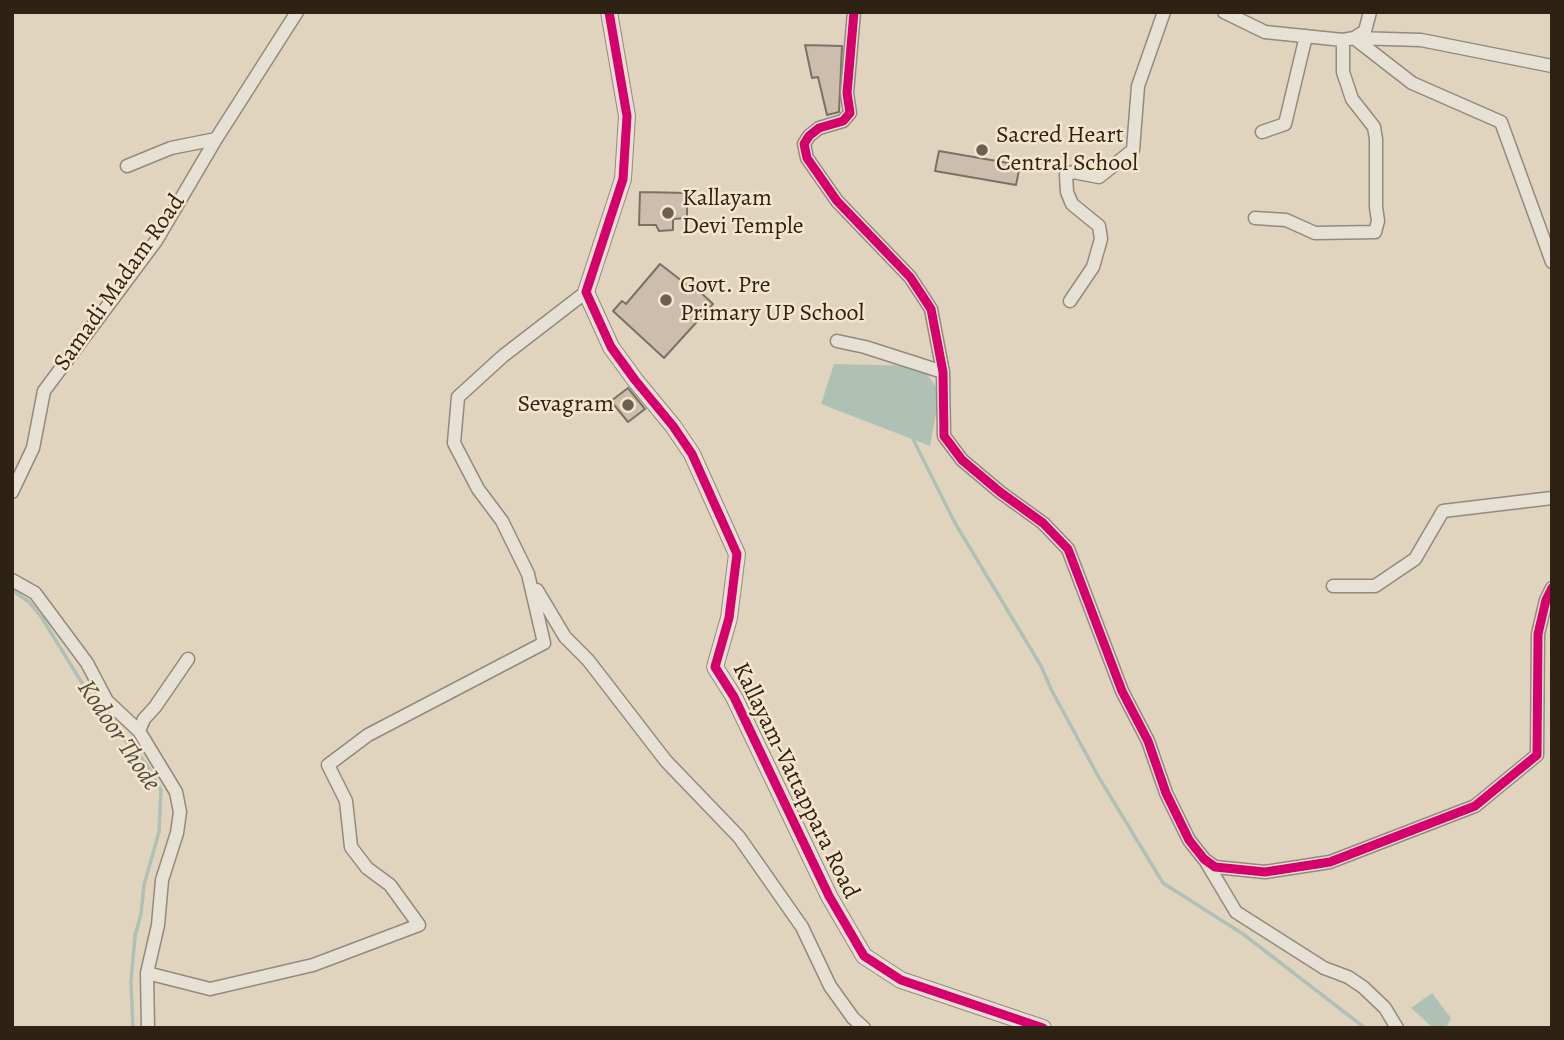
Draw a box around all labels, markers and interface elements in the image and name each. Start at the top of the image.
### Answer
place label: Sacred Heart Central School [996,122,1138,178]
marker: Sacred Heart Central School [974,142,990,158]
place label: Kallayam Devi Temple [682,185,803,241]
street label: Samadi Madam Road [48,189,192,377]
marker: Kallayam Devi Temple [660,205,676,221]
place label: Govt. Pre Primary UP School [680,272,864,328]
marker: Govt. Pre Primary UP School [658,292,674,308]
place label: Sevagram [517,391,614,419]
marker: Sevagram [620,397,636,413]
street label: Kallayam-Vattappara Road [725,658,865,904]
water label: Kodoor Thode [69,675,167,797]

